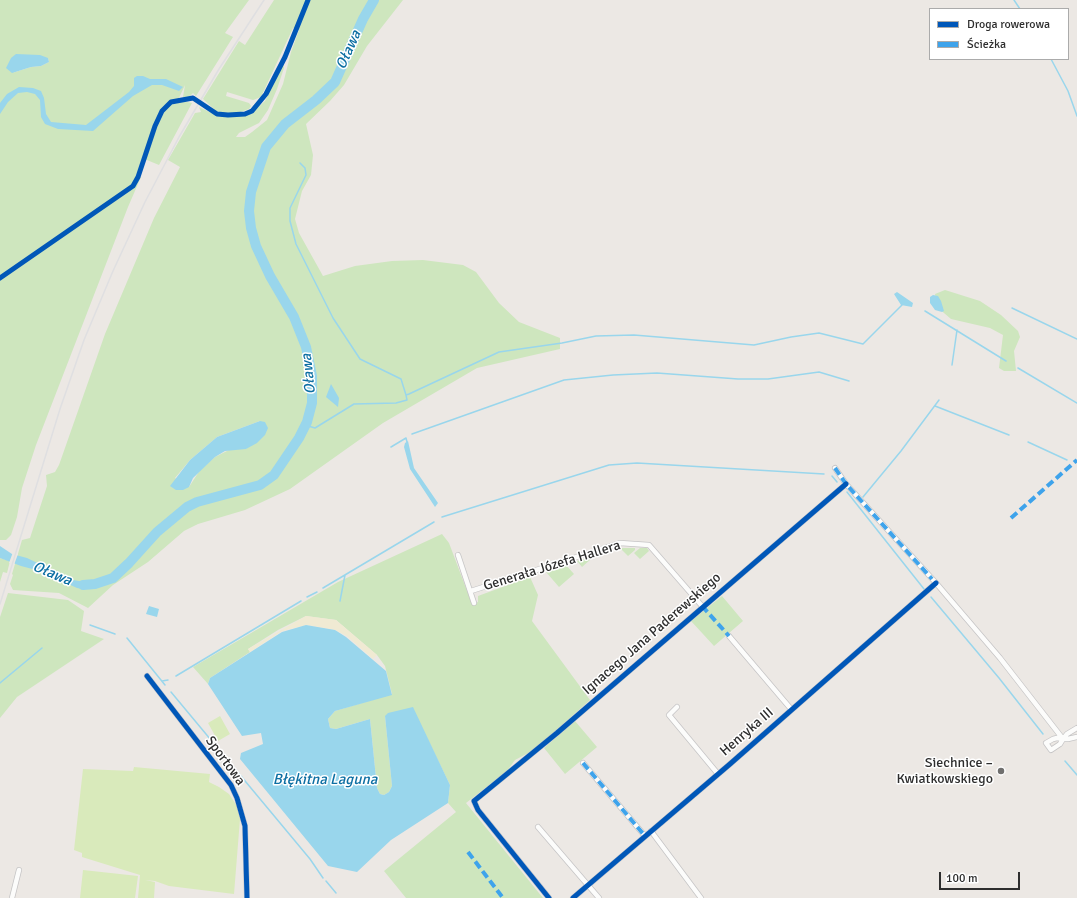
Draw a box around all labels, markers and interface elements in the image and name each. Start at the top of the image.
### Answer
legend [929,8,1069,60]
text: Droga rowerowa [967,17,1050,32]
water label: Oława [333,28,365,72]
text: Ścieżka [967,37,1006,52]
water label: Oława [298,353,320,395]
street label: Generała Józefa Hallera [481,537,623,595]
water label: Oława [30,558,74,590]
street label: Ignacego Jana Paderewskiego [579,569,725,699]
street label: Henryka III [717,704,777,760]
street label: Sportowa [201,733,249,789]
place label: Siechnice – Kwiatkowskiego [896,755,993,788]
marker: Siechnice – Kwiatkowskiego [996,766,1006,776]
water label: Błękitna Laguna [273,771,377,789]
scale bar [941,864,1022,890]
text: 100 m [946,871,978,886]

